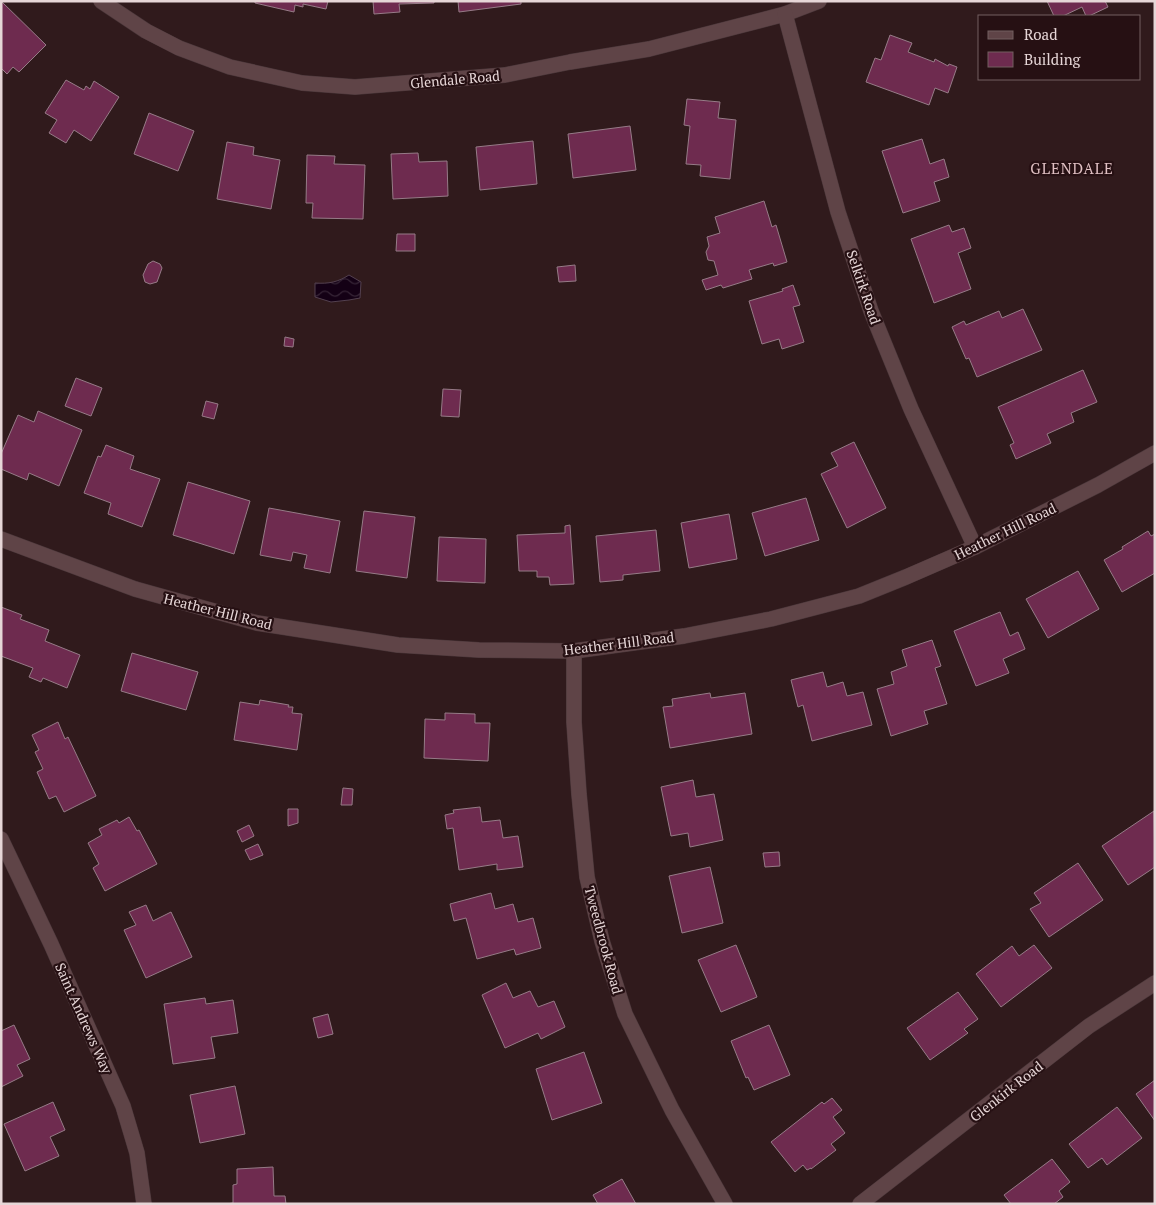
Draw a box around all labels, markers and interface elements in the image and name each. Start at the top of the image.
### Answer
legend [978,15,1141,80]
text: Road [1024,24,1057,44]
text: Building [1024,49,1082,69]
street label: Glendale Road [409,66,501,92]
district label: GLENDALE [1030,158,1114,178]
street label: Selkirk Road [842,247,886,327]
street label: Heather Hill Road [951,498,1059,564]
street label: Heather Hill Road [162,588,274,634]
street label: Heather Hill Road [563,627,675,659]
street label: Tweedbrook Road [580,884,628,996]
street label: Saint Andrews Way [51,960,117,1077]
street label: Glenkirk Road [966,1056,1047,1126]

